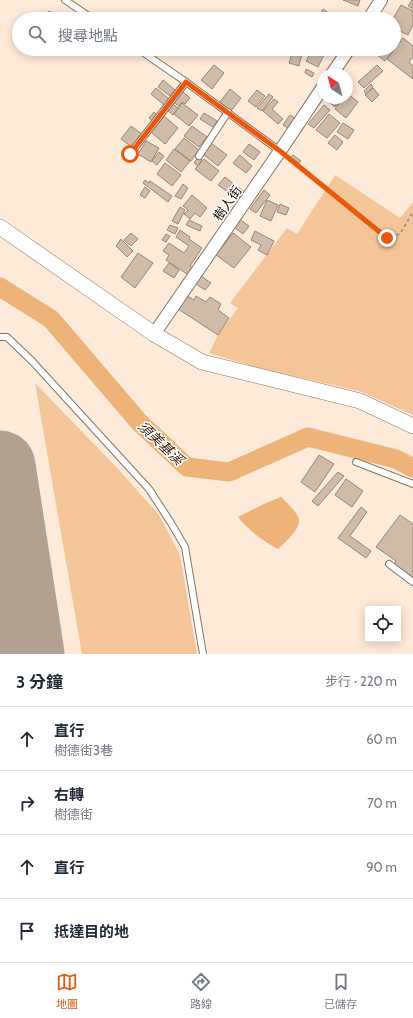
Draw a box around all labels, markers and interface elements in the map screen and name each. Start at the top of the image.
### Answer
search box [12,12,401,56]
icon: search [26,23,48,45]
text: 搜尋地點 [58,27,118,45]
north arrow [317,68,353,104]
route start [121,145,139,163]
street label: 樹人街 [209,182,245,224]
route end [378,229,396,247]
water label: 須美基溪 [134,417,189,470]
map controls [365,606,401,642]
button: locate [365,606,401,642]
text: 3 分鐘 [16,672,63,692]
text: 步行 · 220 m [325,673,397,689]
text: 直行 [54,722,84,740]
icon: ahead [16,728,38,750]
text: 60 m [366,731,397,747]
text: 樹德街3巷 [54,742,113,758]
text: 右轉 [54,786,84,804]
icon: right [16,792,38,814]
text: 70 m [367,795,397,811]
text: 樹德街 [54,806,93,822]
icon: ahead [16,856,38,878]
text: 直行 [54,859,84,877]
text: 90 m [366,859,397,875]
icon: arrive [16,920,38,942]
text: 抵達目的地 [54,923,129,941]
tab: 地圖 [56,971,78,1011]
tab: 路線 [190,971,212,1011]
tab: 已儲存 [324,971,357,1011]

